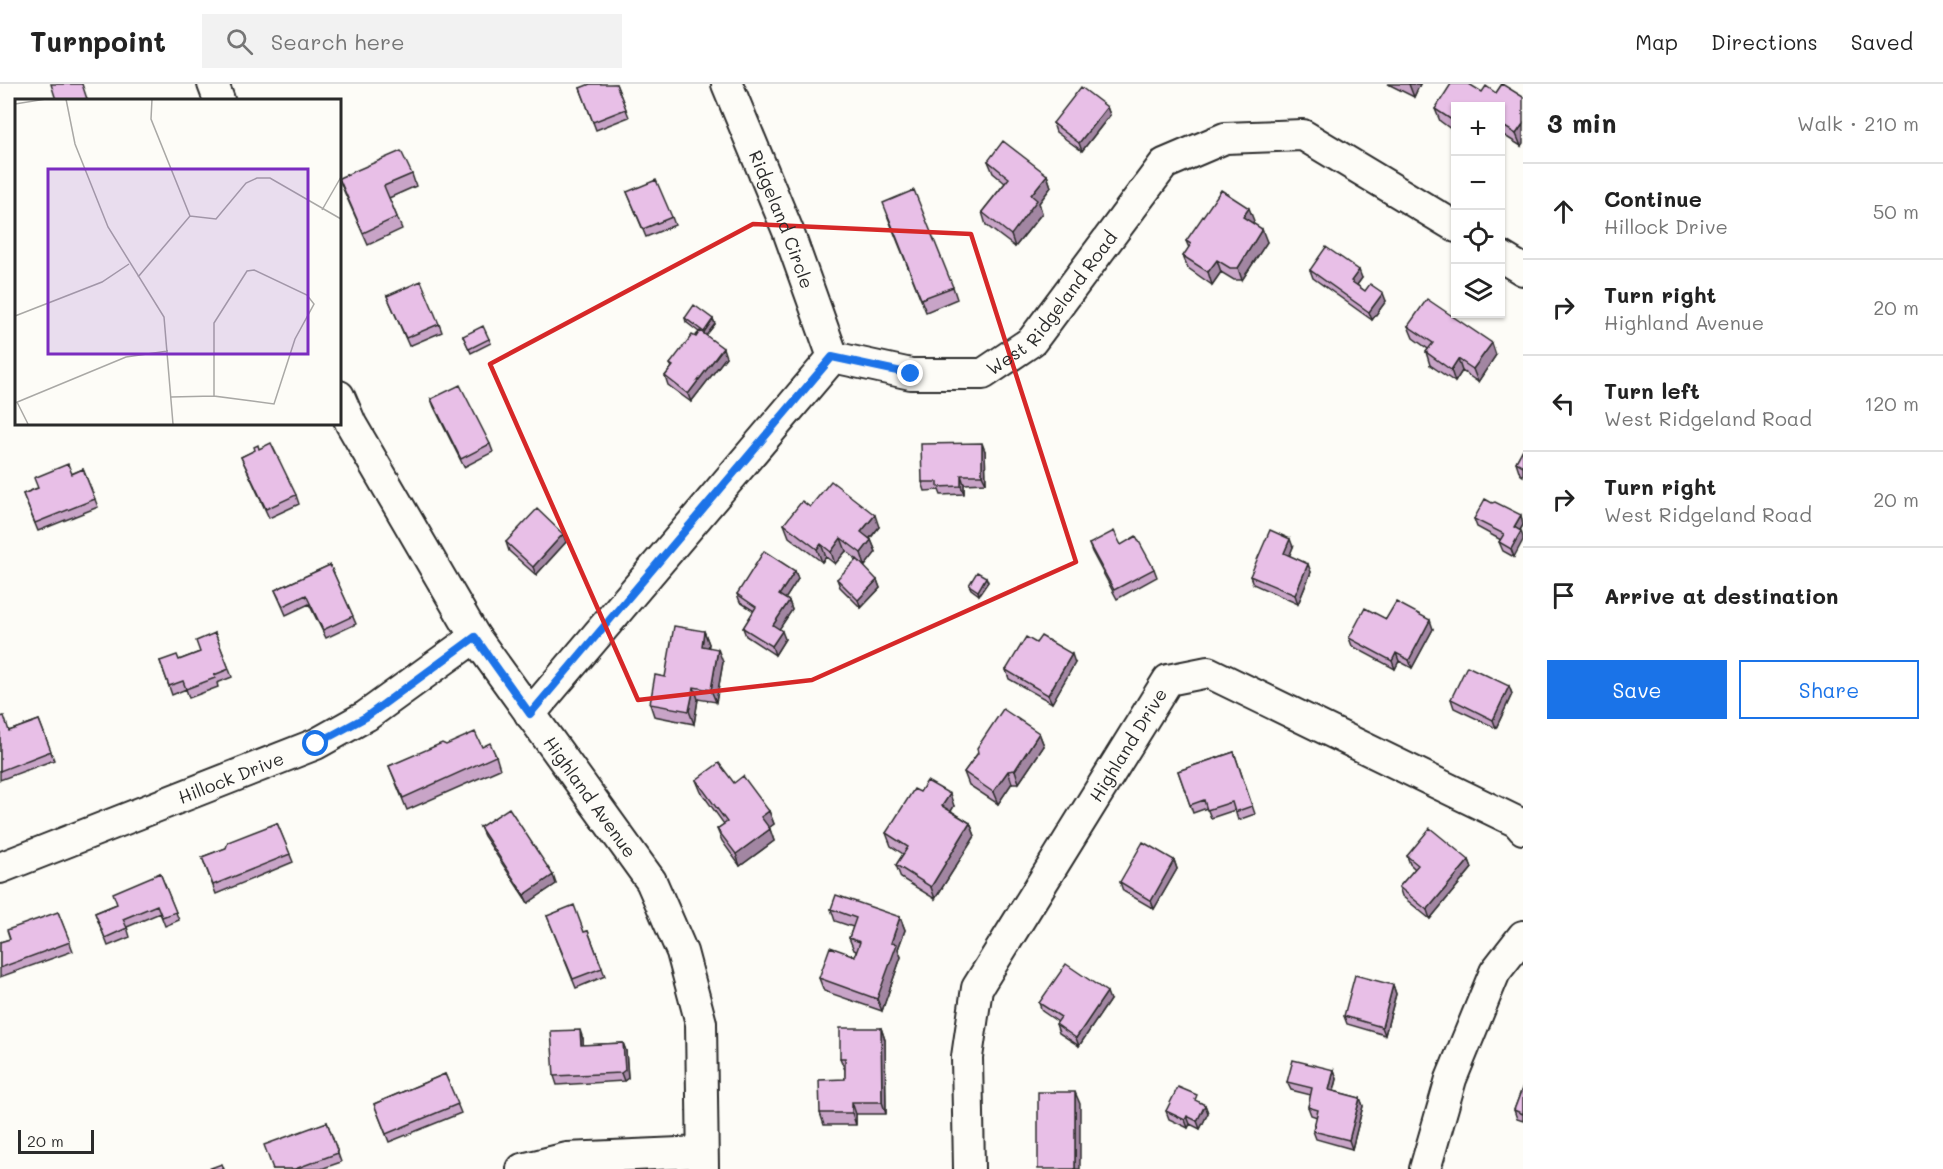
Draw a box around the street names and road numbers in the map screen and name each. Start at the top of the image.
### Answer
street label: Ridgeland Circle [744,146,820,292]
street label: West Ridgeland Road [981,226,1122,380]
street label: Highland Drive [1084,683,1172,806]
street label: Highland Avenue [538,731,642,862]
street label: Hillock Drive [175,746,287,809]

